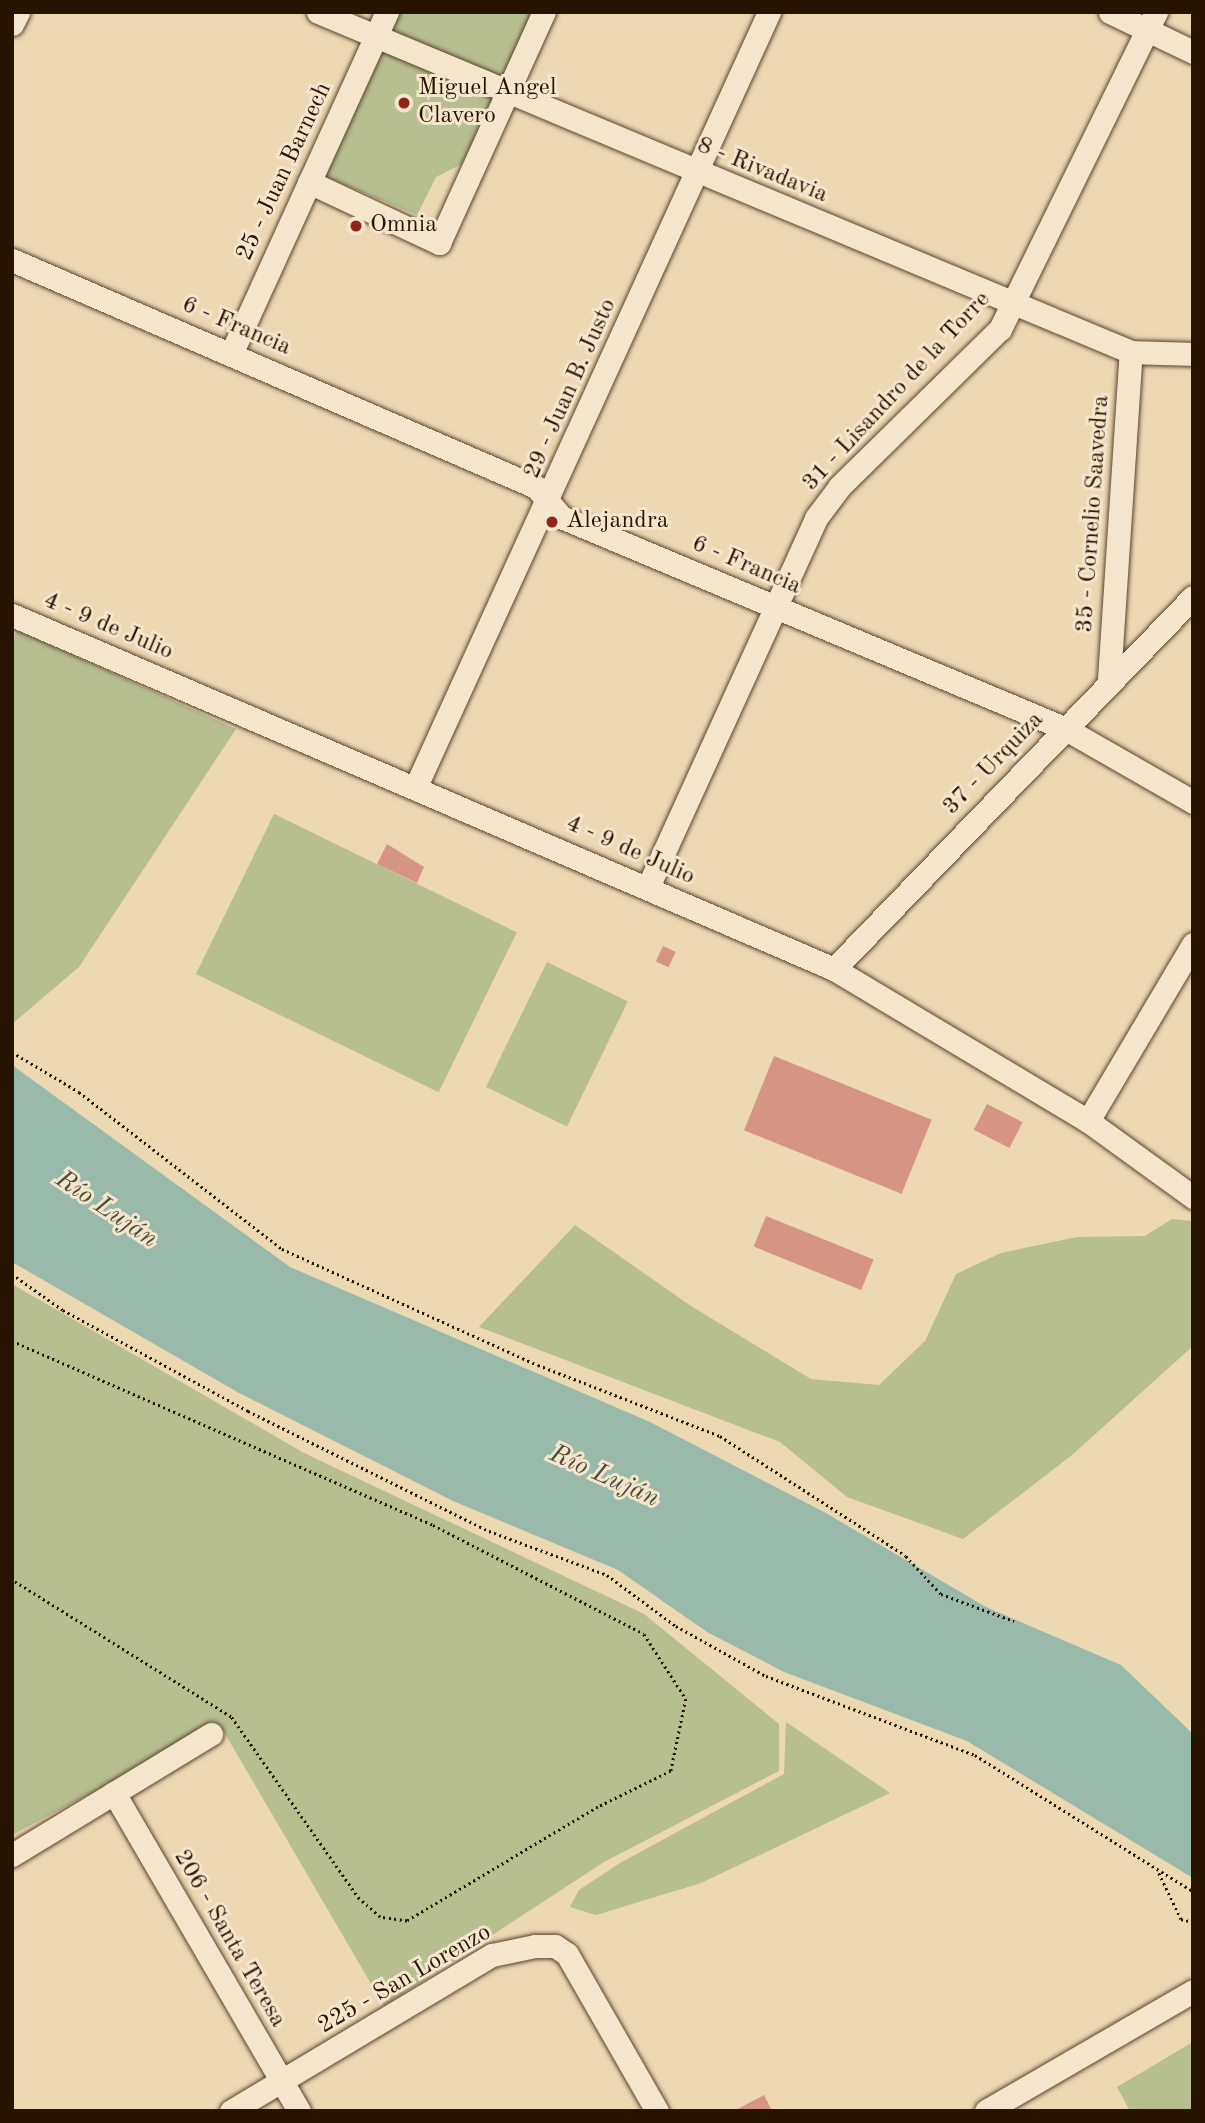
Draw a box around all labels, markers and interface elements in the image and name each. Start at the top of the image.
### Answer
place label: Miguel Angel Clavero [418,75,556,131]
street label: 25 - Juan Barnech [231,78,339,266]
marker: Miguel Angel Clavero [396,95,412,111]
street label: 8 - Rivadavia [692,132,832,210]
place label: Omnia [370,212,437,240]
marker: Omnia [348,218,364,234]
street label: 31 - Lisandro de la Torre [797,286,997,498]
street label: 6 - Francia [177,291,295,363]
street label: 29 - Juan B. Justo [518,295,624,483]
street label: 35 - Cornelio Saavedra [1071,394,1117,634]
place label: Alejandra [566,508,669,536]
marker: Alejandra [544,514,560,530]
street label: 6 - Francia [687,530,805,602]
street label: 4 - 9 de Julio [39,587,177,667]
street label: 37 - Urquiza [938,706,1050,822]
street label: 4 - 9 de Julio [561,810,699,892]
water label: Río Luján [49,1164,163,1256]
water label: Río Luján [544,1439,664,1515]
street label: 206 - Santa Teresa [166,1845,292,2033]
street label: 225 - San Lorenzo [313,1919,497,2041]

